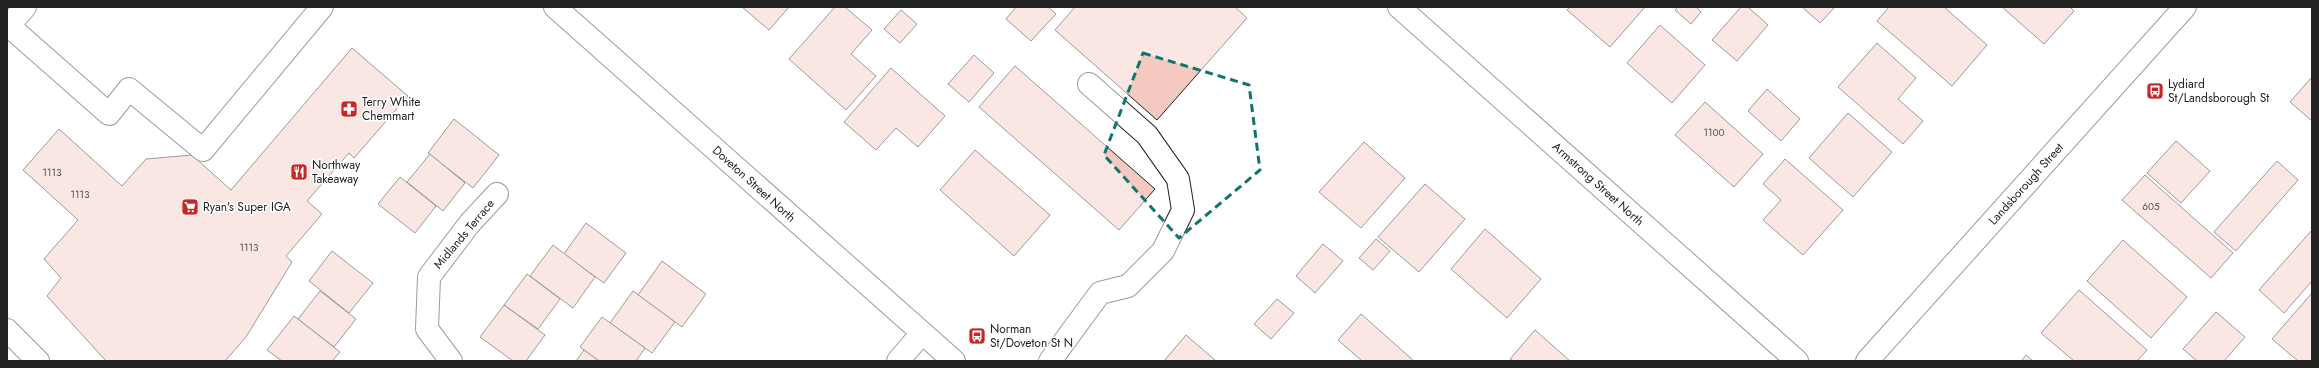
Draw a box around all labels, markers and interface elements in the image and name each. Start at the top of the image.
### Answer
place label: Lydiard St/Landsborough St [2168,75,2269,107]
bus stop icon: Lydiard St/Landsborough St [2145,81,2165,101]
place label: Terry White Chemmart [362,93,420,125]
pharmacy icon: Terry White Chemmart [339,99,359,119]
house number: 1100 [1704,125,1725,140]
street label: Armstrong Street North [1548,138,1648,230]
street label: Landsborough Street [1984,139,2068,229]
street label: Doveton Street North [708,142,800,226]
place label: Northway Takeaway [312,156,361,188]
restaurant icon: Northway Takeaway [289,162,309,182]
house number: 1113 [43,165,62,180]
house number: 1113 [71,187,90,202]
street label: Midlands Terrace [429,195,499,273]
supermarket icon: Ryan's Super IGA [180,197,200,217]
place label: Ryan's Super IGA [203,198,291,216]
house number: 605 [2142,199,2160,214]
house number: 1113 [240,240,259,255]
place label: Norman St/Doveton St N [990,320,1073,352]
bus stop icon: Norman St/Doveton St N [967,326,987,346]

